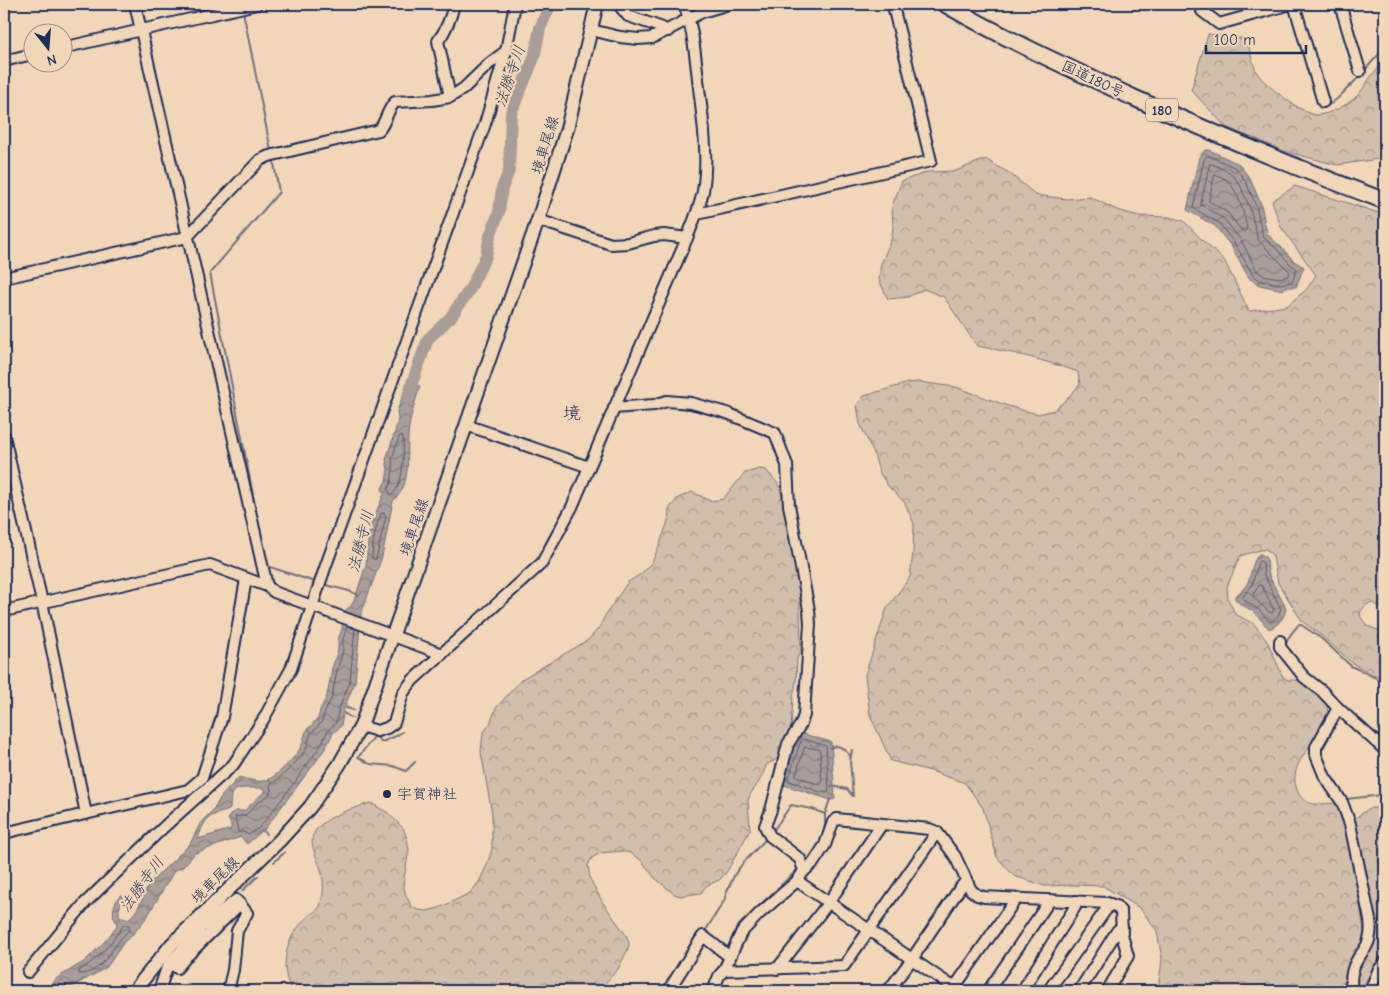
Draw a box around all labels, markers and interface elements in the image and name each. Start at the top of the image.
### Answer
north arrow [22,22,72,72]
scale bar [1206,22,1306,54]
text: 100 m [1214,31,1256,49]
water label: 法勝寺川 [491,43,529,110]
text: N [45,50,59,69]
street label: 国道180号 [1058,57,1128,101]
road number: 180 [1146,98,1178,122]
street label: 境車尾線 [528,114,562,176]
district label: 境 [563,403,581,424]
street label: 境車尾線 [396,496,432,558]
water label: 法勝寺川 [344,508,377,574]
place label: 宇賀神社 [397,785,457,803]
marker: 宇賀神社 [381,788,393,800]
water label: 法勝寺川 [116,853,168,916]
street label: 境車尾線 [187,853,243,907]

